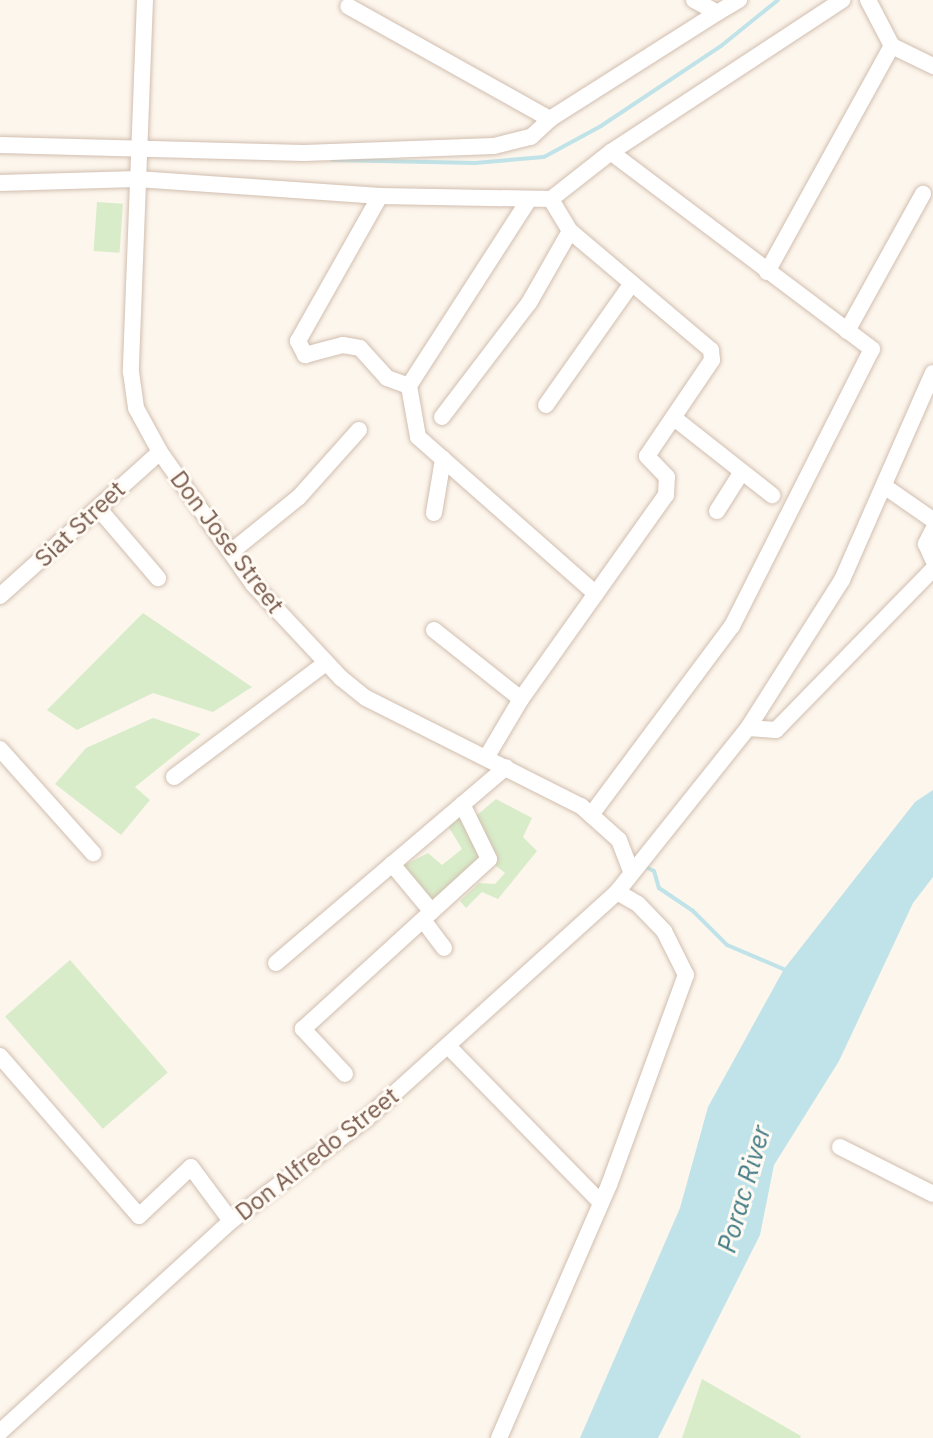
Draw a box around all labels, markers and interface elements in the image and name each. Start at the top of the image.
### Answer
street label: Don Jose Street [164,465,290,619]
street label: Siat Street [29,475,131,573]
street label: Don Alfredo Street [230,1081,404,1227]
water label: Porac River [711,1122,777,1256]

